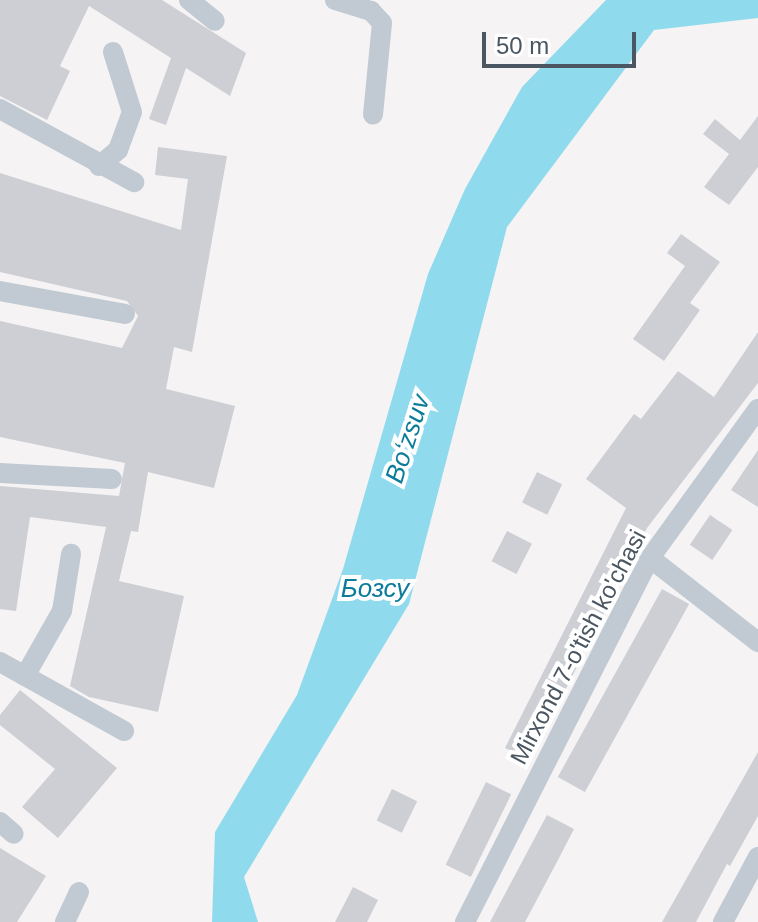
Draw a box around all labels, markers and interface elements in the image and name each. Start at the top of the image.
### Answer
scale bar [486,16,640,66]
text: 50 m [496,32,549,59]
water label: Boʻzsuv [379,391,437,487]
street label: Mirxond 7-o'tish ko'chasi [504,525,652,769]
water label: Бозсу [341,573,409,605]

